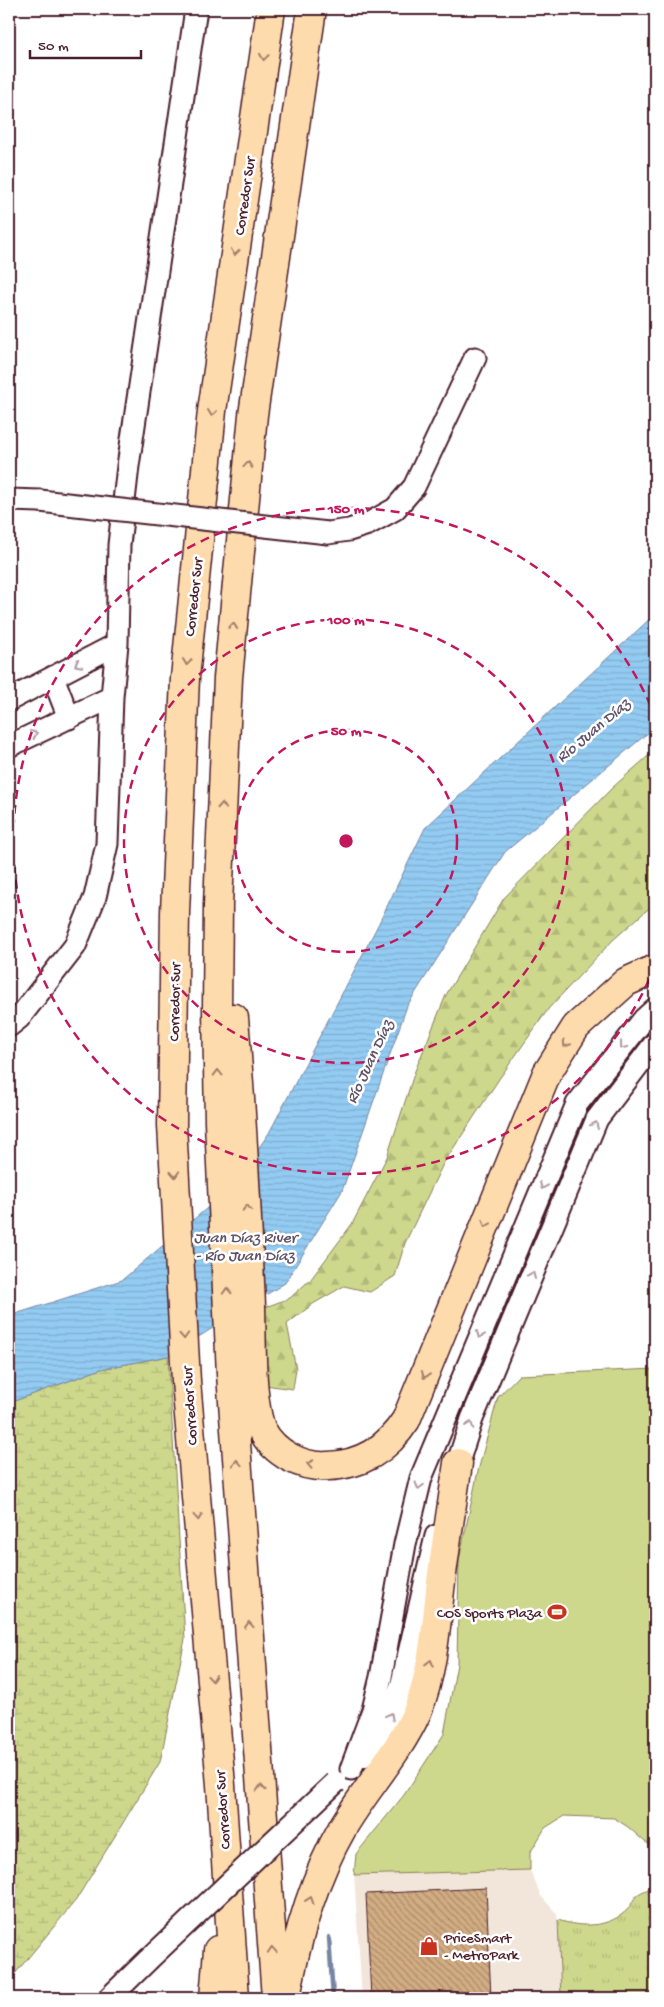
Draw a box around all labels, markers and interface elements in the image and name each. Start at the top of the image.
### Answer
scale bar [30,28,141,60]
text: 50 m [38,38,69,56]
one-way arrow [259,53,270,61]
street label: Corredor Sur [232,154,261,237]
one-way arrow [231,248,241,257]
one-way arrow [207,410,218,418]
one-way arrow [242,460,253,468]
text: 150 m [327,501,365,519]
street label: Corredor Sur [182,555,208,637]
text: 100 m [326,612,365,630]
one-way arrow [227,622,238,630]
one-way arrow [74,658,83,668]
one-way arrow [181,658,192,666]
water label: Río Juan Díaz [554,695,636,768]
text: 50 m [331,723,362,741]
one-way arrow [29,730,38,740]
one-way arrow [216,802,227,810]
centre of rings [337,832,355,850]
street label: Corredor Sur [166,961,186,1042]
water label: Río Juan Díaz [344,1017,399,1107]
one-way arrow [563,1038,572,1047]
one-way arrow [620,1040,629,1050]
one-way arrow [213,1069,224,1077]
one-way arrow [589,1121,600,1130]
one-way arrow [169,1170,180,1178]
one-way arrow [539,1181,549,1189]
one-way arrow [241,1203,252,1211]
one-way arrow [482,1219,492,1228]
water label: Juan Díaz River - Río Juan Díaz [194,1230,300,1267]
one-way arrow [526,1271,537,1280]
one-way arrow [222,1286,232,1294]
one-way arrow [476,1331,486,1339]
one-way arrow [178,1332,189,1340]
street label: Corredor Sur [179,1364,203,1446]
one-way arrow [421,1370,431,1378]
one-way arrow [464,1421,474,1430]
one-way arrow [232,1459,243,1467]
one-way arrow [306,1460,315,1470]
one-way arrow [414,1481,424,1489]
one-way arrow [192,1513,203,1521]
sports icon: COS Sports Plaza [546,1601,568,1623]
place label: COS Sports Plaza [437,1605,543,1623]
one-way arrow [244,1621,255,1629]
one-way arrow [424,1659,435,1668]
one-way arrow [206,1675,217,1683]
one-way arrow [384,1713,394,1722]
street label: Corredor Sur [212,1768,236,1850]
one-way arrow [255,1783,266,1791]
one-way arrow [304,1897,314,1905]
place label: PriceSmart - MetroPark [443,1930,520,1965]
shop icon: PriceSmart - MetroPark [418,1935,440,1957]
one-way arrow [267,1945,278,1953]

